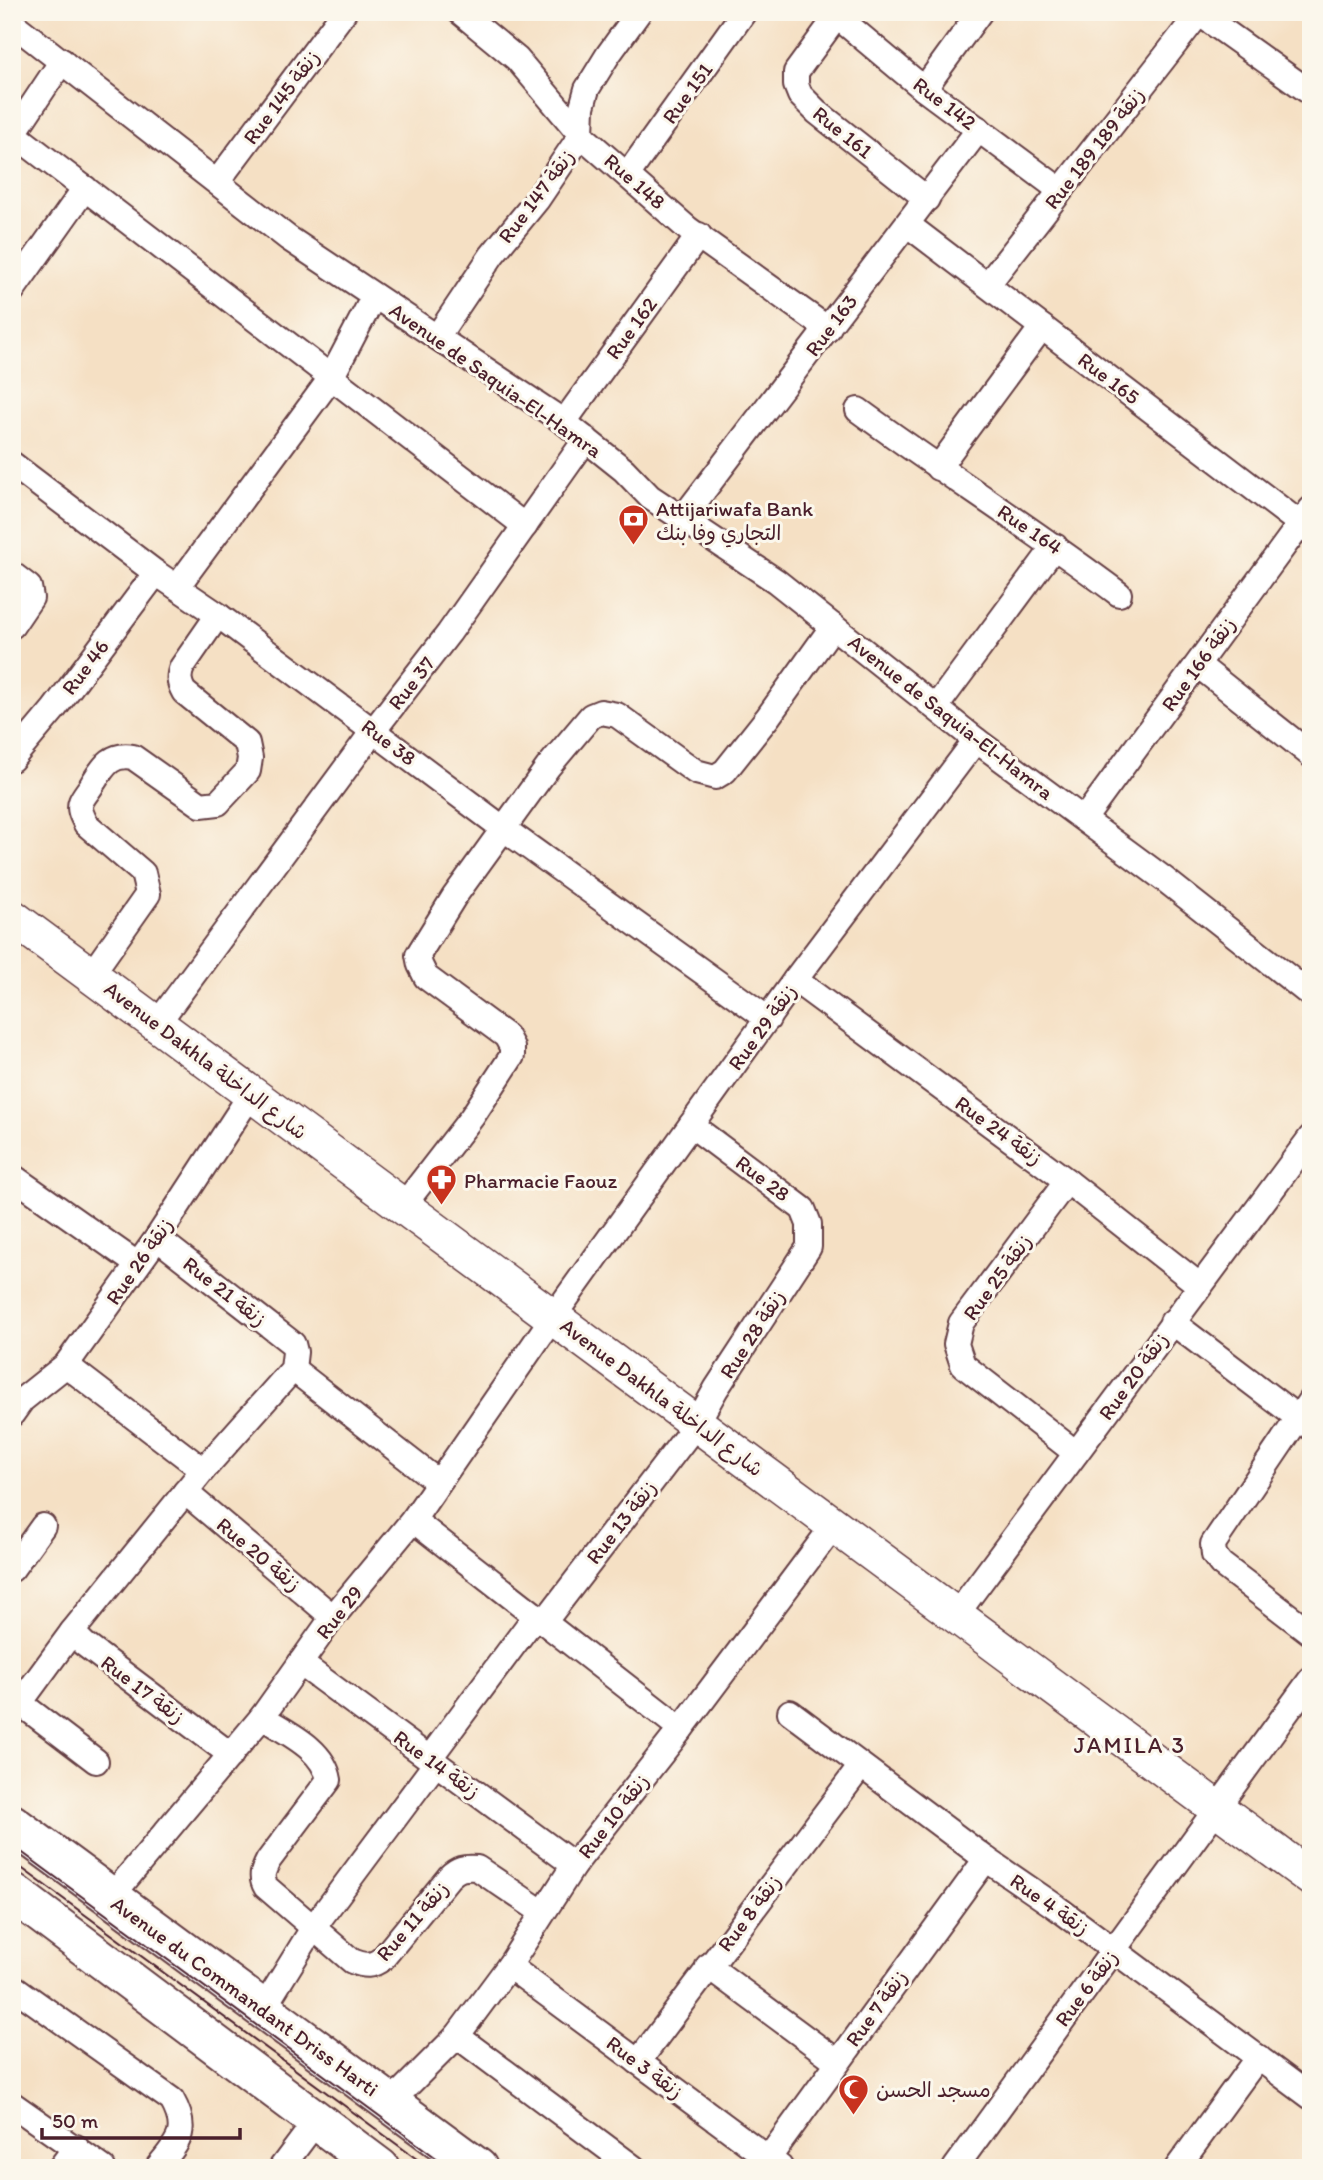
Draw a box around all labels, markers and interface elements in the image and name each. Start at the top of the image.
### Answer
street label: Rue 145 زنقة [237,45,325,149]
street label: Rue 151 [656,57,718,128]
street label: Rue 142 [909,71,981,135]
street label: Rue 189 زنقة 189 [1039,82,1149,214]
street label: Rue 161 [808,100,878,164]
street label: Rue 147 زنقة [493,144,579,248]
street label: Rue 148 [599,148,671,214]
street label: Rue 163 [800,289,862,361]
street label: Rue 162 [600,292,662,364]
street label: Avenue de Saquia-El-Hamra [385,297,607,463]
street label: Rue 165 [1073,347,1145,409]
place label: Attijariwafa Bank التجاري وفا بنك [656,496,813,548]
street label: Rue 164 [993,498,1067,560]
bank icon: Attijariwafa Bank التجاري وفا بنك [616,503,650,547]
street label: Rue 166 زنقة [1156,612,1240,716]
street label: Avenue de Saquia-El-Hamra [843,629,1059,805]
street label: Rue 46 [56,634,114,700]
street label: Rue 37 [382,651,440,715]
street label: Rue 38 [357,713,421,771]
street label: Avenue Dakhla شارع الداخلة [98,976,312,1147]
street label: Rue 29 زنقة [722,979,802,1075]
street label: Rue 24 زنقة [950,1090,1048,1170]
street label: Rue 28 [731,1149,795,1207]
pharmacy icon: Pharmacie Faouz [424,1163,458,1207]
place label: Pharmacie Faouz [464,1168,617,1193]
street label: Rue 26 زنقة [100,1213,178,1309]
street label: Rue 25 زنقة [957,1229,1037,1325]
street label: Rue 21 زنقة [178,1251,272,1331]
street label: Rue 28 زنقة [714,1285,790,1383]
street label: Avenue Dakhla شارع الداخلة [554,1313,768,1484]
street label: Rue 20 زنقة [1093,1327,1173,1425]
street label: Rue 13 زنقة [581,1475,661,1569]
street label: Rue 20 زنقة [212,1512,306,1596]
street label: Rue 29 [310,1580,368,1644]
street label: Rue 17 زنقة [96,1649,190,1729]
street label: Rue 14 زنقة [389,1724,485,1804]
district label: JAMILA 3 [1074,1731,1186,1759]
street label: Rue 10 زنقة [572,1769,654,1863]
street label: Rue 4 زنقة [1006,1868,1094,1940]
street label: Rue 8 زنقة [712,1870,786,1956]
street label: Rue 11 زنقة [371,1876,453,1966]
street label: Avenue du Commandant Driss Harti [107,1891,383,2101]
street label: Rue 6 زنقة [1049,1945,1123,2031]
street label: Rue 7 زنقة [840,1965,912,2051]
street label: Rue 3 زنقة [602,2030,688,2104]
mosque icon: مسجد الحسن [836,2072,870,2116]
place label: مسجد الحسن [876,2077,991,2102]
scale bar [42,2096,240,2140]
text: 50 m [52,2108,99,2133]

